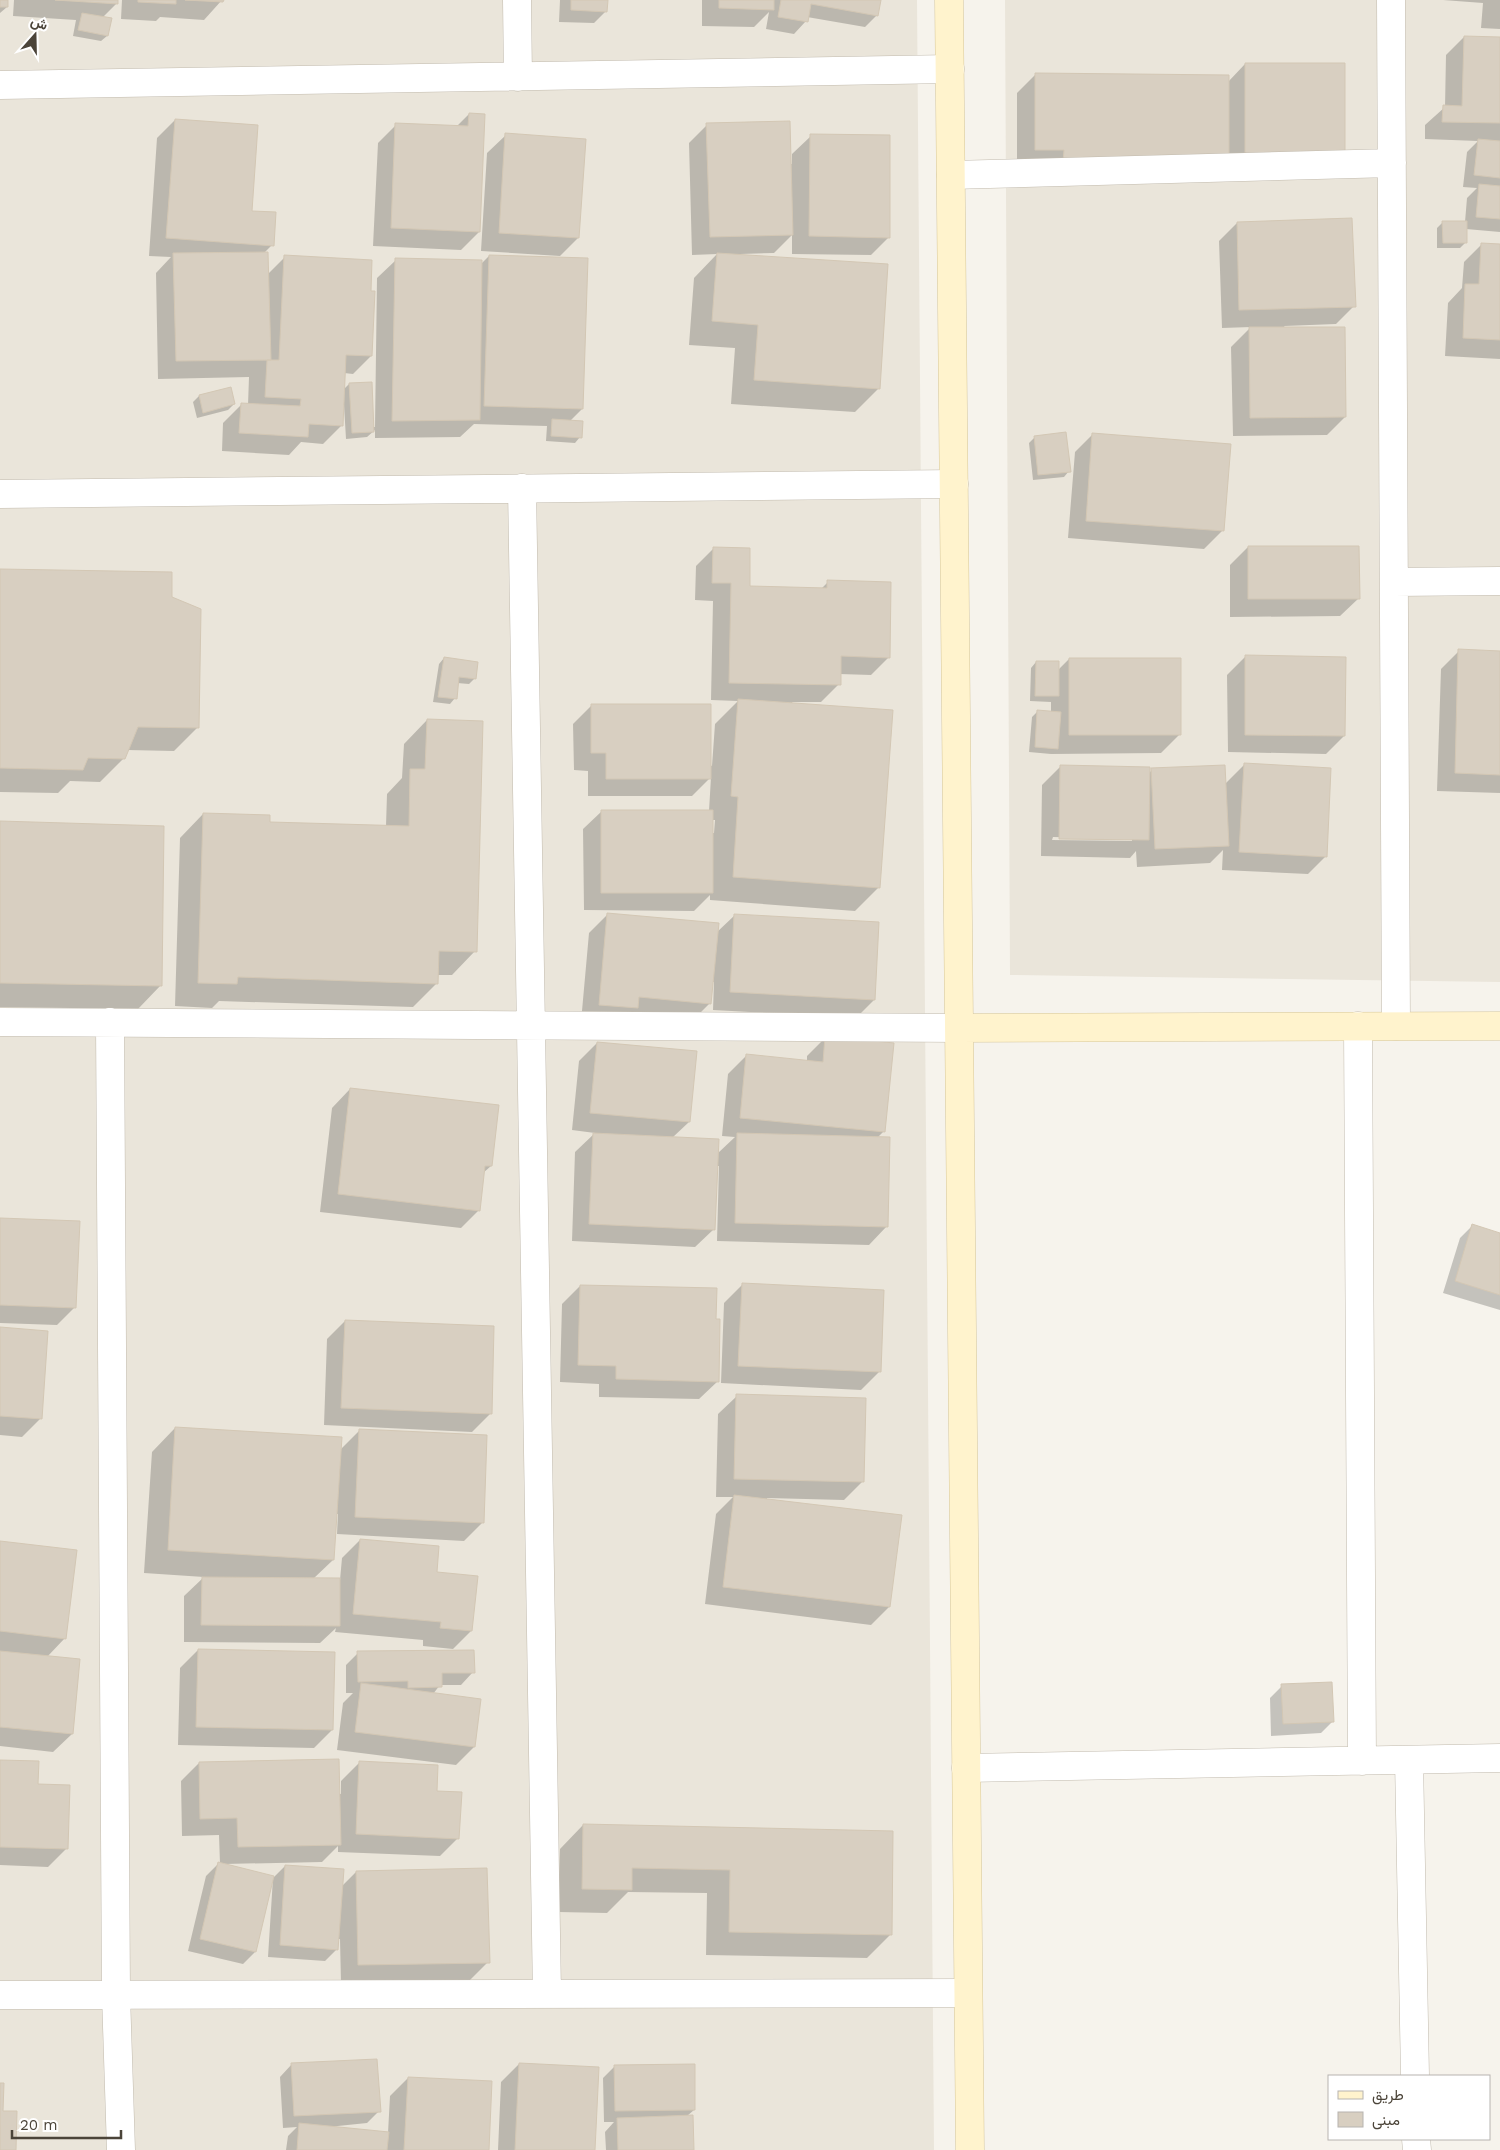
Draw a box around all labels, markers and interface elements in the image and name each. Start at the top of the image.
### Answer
north arrow [10,10,60,60]
text: ش [28,12,50,34]
legend [1328,2075,1490,2140]
text: طريق [1372,2086,1404,2105]
scale bar [12,2108,121,2140]
text: مبنى [1372,2111,1400,2130]
text: 20 m [20,2116,58,2134]

